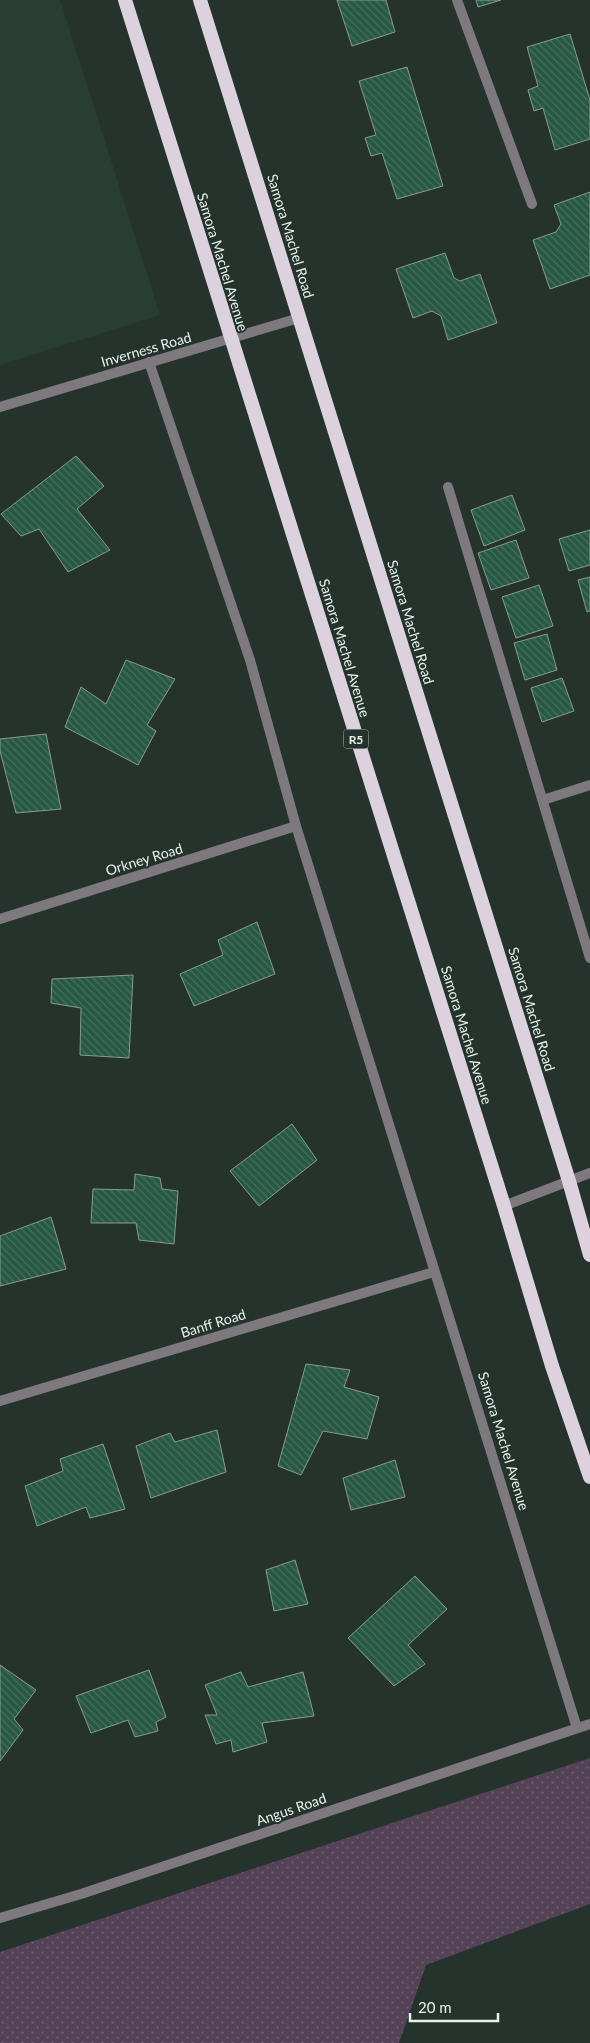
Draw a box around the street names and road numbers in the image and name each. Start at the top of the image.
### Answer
street label: Samora Machel Road [264,172,318,300]
street label: Samora Machel Avenue [194,191,252,333]
street label: Inverness Road [99,328,193,370]
street label: Samora Machel Road [384,558,438,686]
street label: Samora Machel Avenue [316,577,374,719]
road number: R5 [344,730,368,749]
street label: Orkney Road [103,839,185,879]
street label: Samora Machel Road [505,945,559,1073]
street label: Samora Machel Avenue [438,964,496,1106]
street label: Banff Road [178,1305,248,1341]
street label: Samora Machel Avenue [475,1370,533,1512]
street label: Angus Road [254,1789,328,1829]

